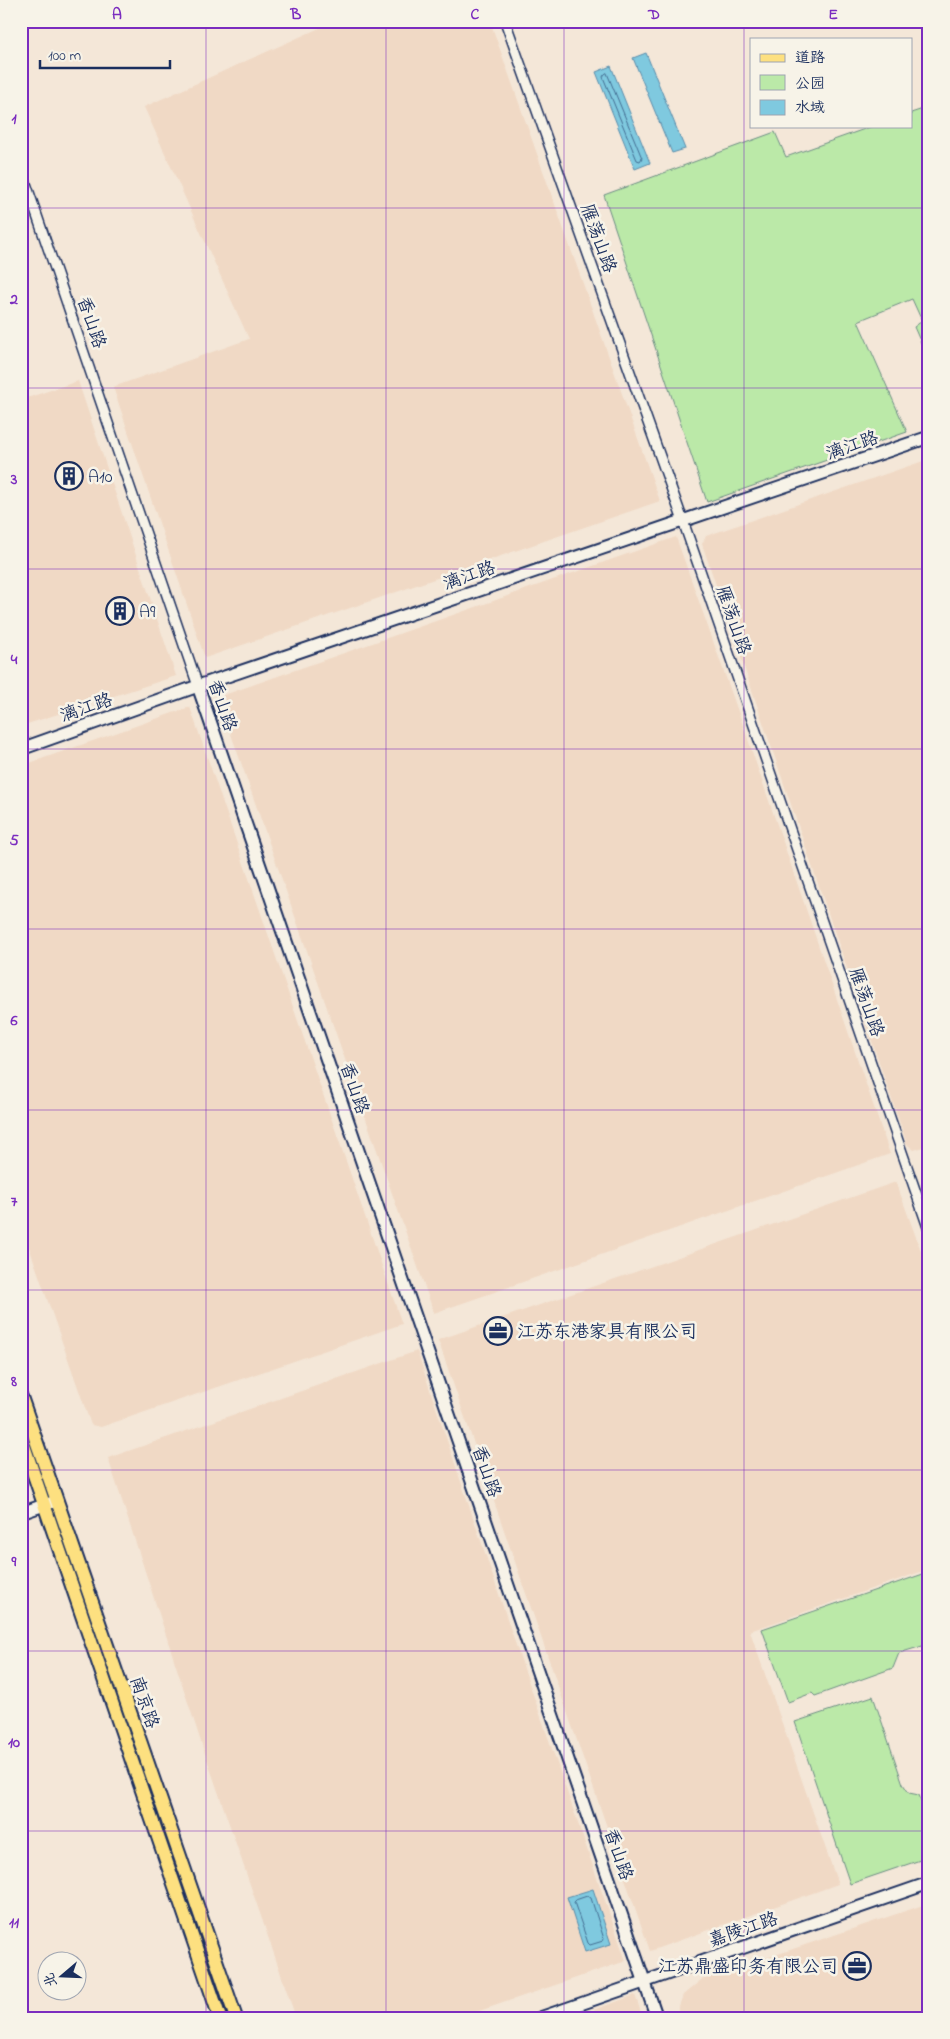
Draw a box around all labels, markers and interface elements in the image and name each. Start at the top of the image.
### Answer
text: A [112,3,122,27]
text: B [290,3,302,27]
text: C [471,3,480,27]
text: D [647,3,660,27]
text: E [828,3,838,27]
scale bar [40,38,170,70]
legend [750,38,912,128]
text: 100 m [48,45,81,67]
text: 道路 [795,47,825,69]
text: 公园 [795,73,825,95]
text: 水域 [795,97,825,119]
text: 1 [11,107,17,131]
street label: 雁荡山路 [573,200,622,277]
text: 2 [9,288,18,312]
street label: 香山路 [69,293,111,352]
street label: 漓江路 [823,426,882,468]
building icon: A10 [54,461,84,491]
place label: A10 [88,465,113,491]
text: 3 [10,468,18,492]
street label: 漓江路 [440,556,499,598]
street label: 雁荡山路 [708,582,756,659]
building icon: A9 [105,596,135,626]
place label: A9 [139,600,156,626]
text: 4 [10,648,18,672]
street label: 香山路 [200,676,242,735]
street label: 漓江路 [57,688,116,730]
text: 5 [9,829,19,853]
street label: 雁荡山路 [841,964,889,1041]
text: 6 [9,1009,18,1033]
street label: 香山路 [332,1059,374,1118]
text: 7 [11,1190,18,1214]
office icon: 江苏东港家具有限公司 [483,1316,513,1346]
place label: 江苏东港家具有限公司 [517,1320,697,1346]
text: 8 [10,1370,17,1394]
street label: 香山路 [464,1442,506,1501]
text: 9 [11,1550,17,1574]
street label: 南京路 [122,1673,164,1732]
text: 10 [8,1731,20,1755]
street label: 香山路 [596,1825,638,1884]
street label: 嘉陵江路 [705,1907,782,1955]
text: 11 [9,1911,20,1935]
office icon: 江苏鼎盛印务有限公司 [842,1951,872,1981]
north arrow [38,1952,88,2002]
place label: 江苏鼎盛印务有限公司 [658,1955,838,1981]
text: 北 [39,1970,63,1990]

